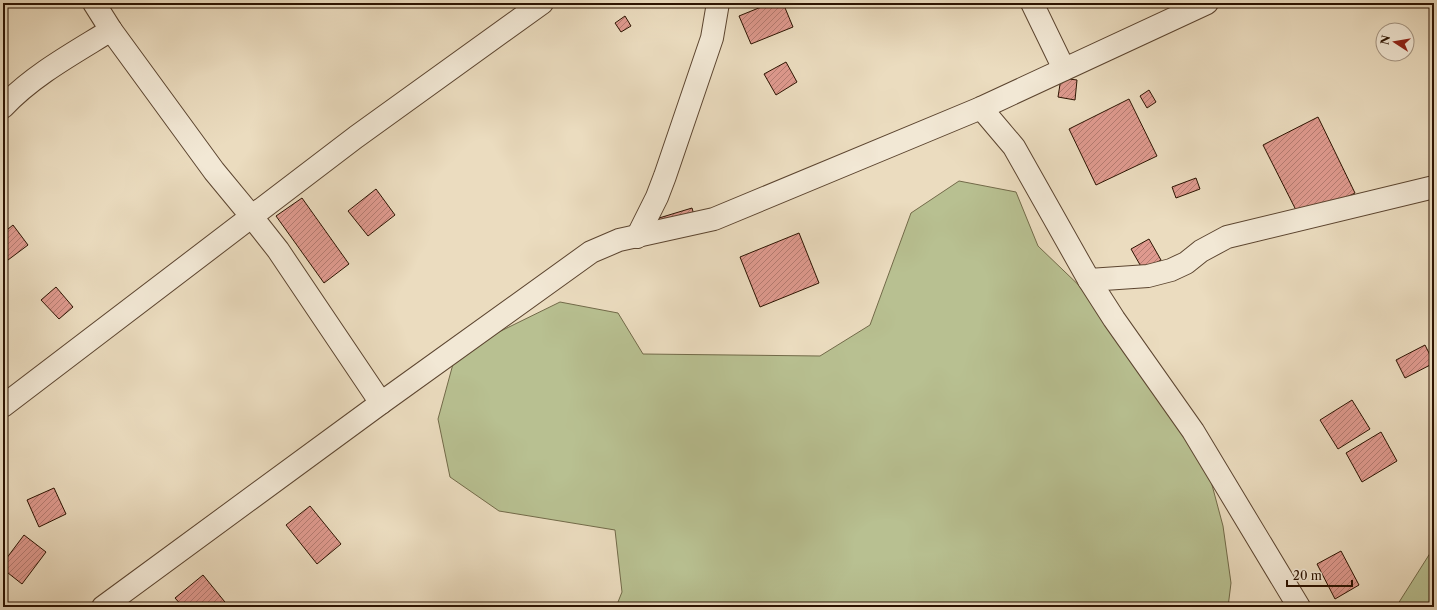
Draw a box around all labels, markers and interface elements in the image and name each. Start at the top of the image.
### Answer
north arrow [1375,22,1415,62]
text: N [1377,33,1393,46]
scale bar [1287,562,1352,588]
text: 20 m [1293,568,1322,583]

